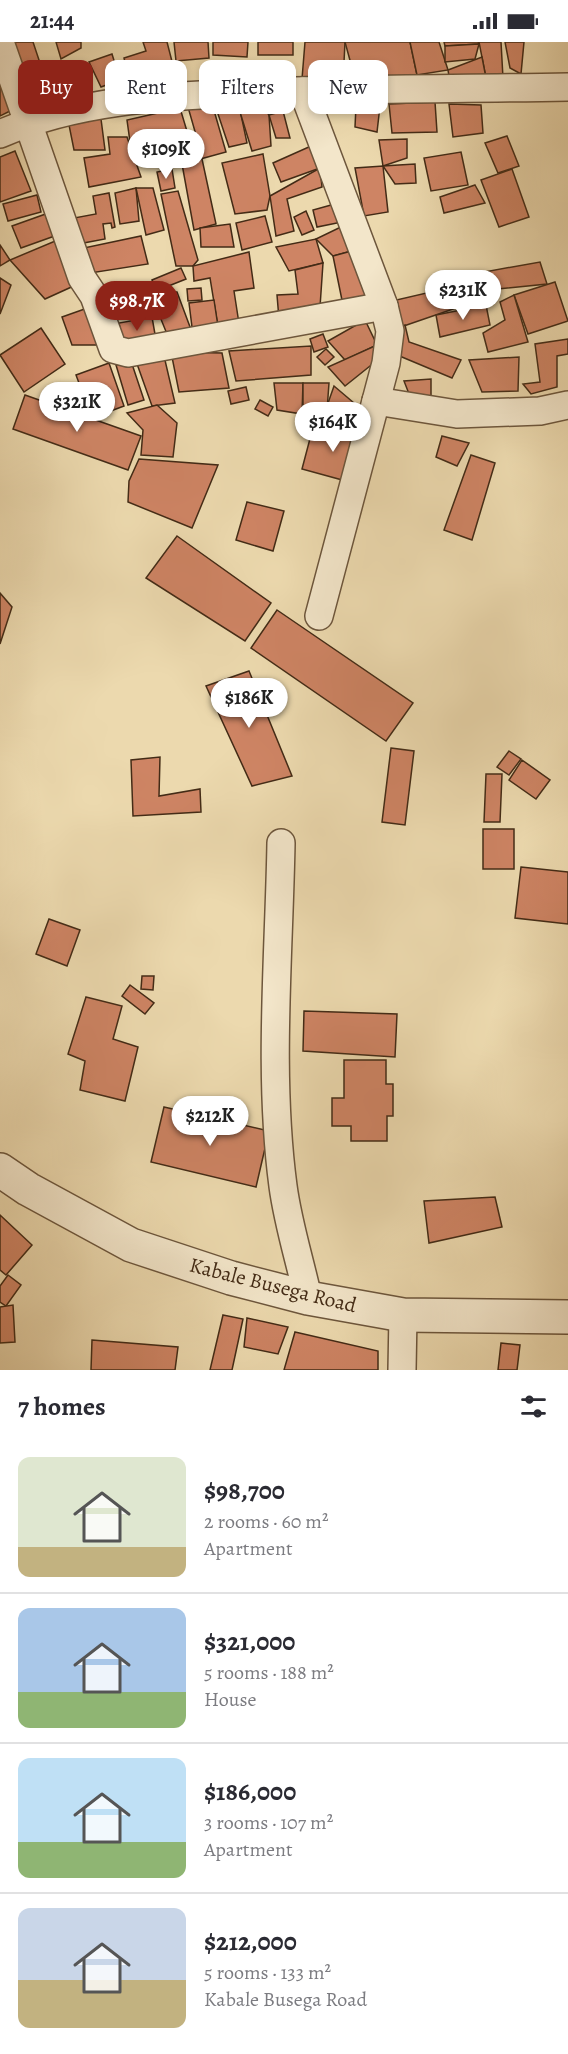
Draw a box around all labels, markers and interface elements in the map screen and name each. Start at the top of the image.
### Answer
text: 21:44 [30,6,74,36]
chip: Buy [18,60,93,114]
chip: Rent [105,60,187,114]
chip: Filters [199,60,296,114]
chip: New [308,60,388,114]
pin: $109K [124,129,208,180]
text: $109K [142,135,190,162]
pin: $231K [421,270,505,321]
text: $231K [439,276,487,303]
pin: $98.7K [88,281,186,332]
text: $98.7K [109,287,165,314]
pin: $321K [35,382,119,433]
text: $321K [53,388,101,415]
pin: $164K [291,402,375,453]
text: $164K [309,408,357,435]
pin: $186K [207,678,291,729]
text: $186K [225,684,273,711]
pin: $212K [168,1096,252,1147]
text: $212K [186,1102,234,1129]
street label: Kabale Busega Road [186,1251,360,1319]
text: 7 homes [18,1389,106,1424]
icon: filters [517,1390,550,1423]
text: $98,700 [204,1473,285,1508]
icon: home [66,1481,138,1553]
text: 2 rooms · 60 m² [204,1508,328,1535]
text: Apartment [204,1535,293,1562]
text: $321,000 [204,1624,295,1659]
icon: home [66,1632,138,1704]
text: 5 rooms · 188 m² [204,1659,334,1686]
text: House [204,1686,256,1713]
text: $186,000 [204,1774,296,1809]
icon: home [66,1782,138,1854]
text: 3 rooms · 107 m² [204,1809,333,1836]
text: Apartment [204,1836,293,1863]
text: $212,000 [204,1924,297,1959]
icon: home [66,1932,138,2004]
text: 5 rooms · 133 m² [204,1959,331,1986]
text: Kabale Busega Road [204,1986,367,2013]

